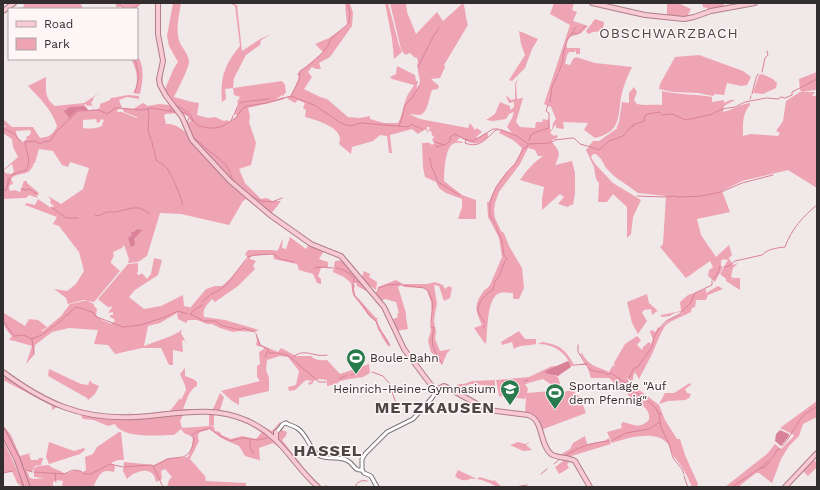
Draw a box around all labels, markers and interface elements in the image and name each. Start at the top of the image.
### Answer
legend [8,8,138,60]
text: Road [44,17,73,31]
district label: OBSCHWARZBACH [599,25,739,41]
text: Park [44,37,70,51]
sports icon: Boule-Bahn [345,347,367,375]
place label: Boule-Bahn [370,351,439,365]
school or university icon: Heinrich-Heine-Gymnasium [499,378,521,406]
place label: Sportanlage "Auf dem Pfennig" [569,379,667,407]
place label: Heinrich-Heine-Gymnasium [333,382,496,396]
sports icon: Sportanlage "Auf dem Pfennig" [544,382,566,410]
district label: METZKAUSEN [375,398,495,417]
district label: HASSEL [293,441,363,460]

